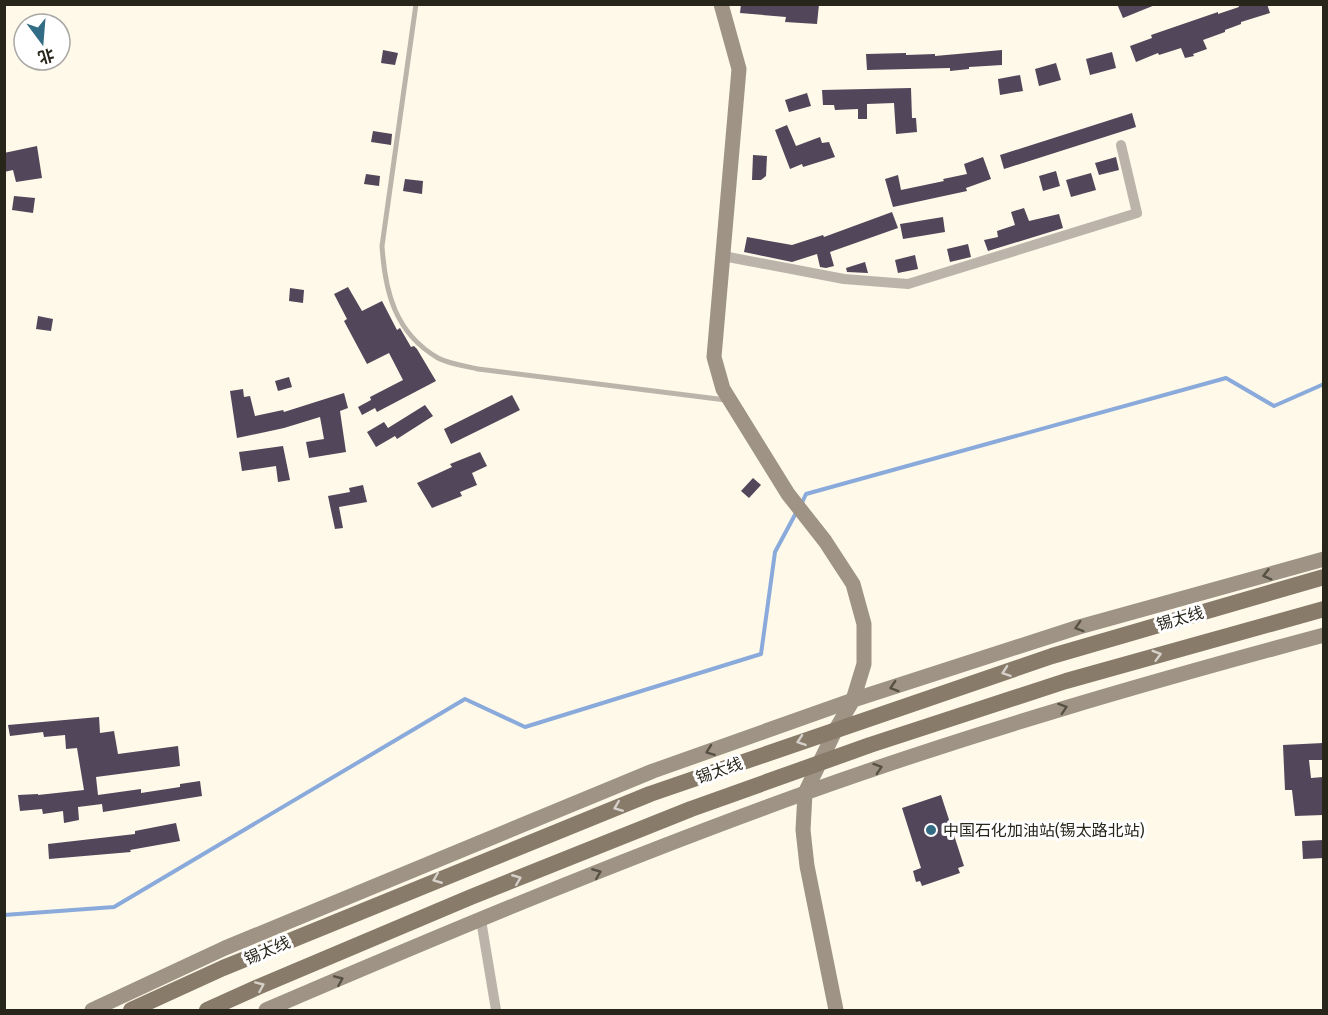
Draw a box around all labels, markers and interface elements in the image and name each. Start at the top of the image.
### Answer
north arrow [12,12,72,72]
text: 北 [36,45,56,67]
one-way arrow [1262,568,1273,580]
street label: 锡太线 [1154,603,1206,634]
one-way arrow [1074,620,1085,632]
one-way arrow [1151,650,1162,662]
one-way arrow [1001,664,1012,677]
one-way arrow [889,679,900,692]
one-way arrow [1057,702,1068,715]
one-way arrow [796,734,807,747]
one-way arrow [705,744,715,757]
street label: 锡太线 [693,754,745,787]
one-way arrow [872,763,883,776]
one-way arrow [613,800,624,812]
place label: 中国石化加油站(锡太路北站) [943,821,1145,840]
marker: 中国石化加油站(锡太路北站) [924,823,938,837]
one-way arrow [591,868,602,881]
one-way arrow [432,872,442,885]
one-way arrow [511,874,522,886]
street label: 锡太线 [241,932,293,969]
one-way arrow [333,975,344,987]
one-way arrow [253,981,264,993]

